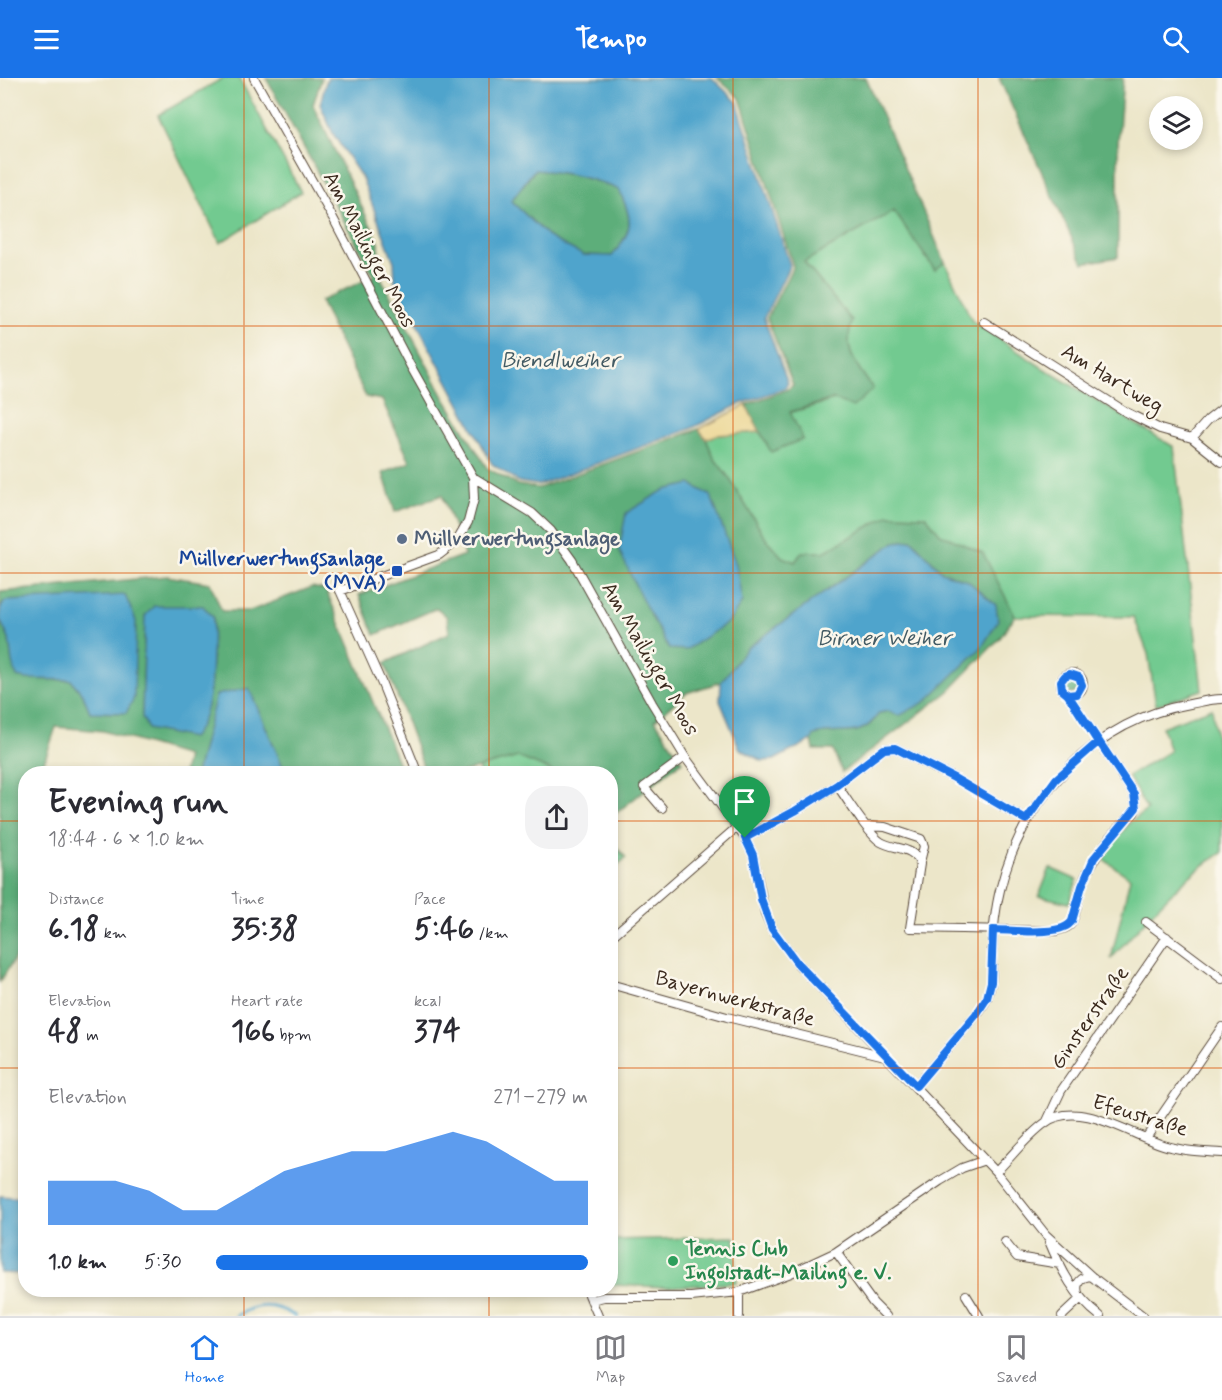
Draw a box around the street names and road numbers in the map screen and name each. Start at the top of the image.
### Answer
street label: Am Mailinger Moos [314,167,422,334]
street label: Am Hartweg [1055,338,1168,421]
street label: Am Mailinger Moos [593,577,705,742]
street label: Ginsterstraße [1044,961,1136,1075]
street label: Bayernwerkstraße [652,964,818,1034]
street label: Efeustraße [1089,1088,1191,1144]

